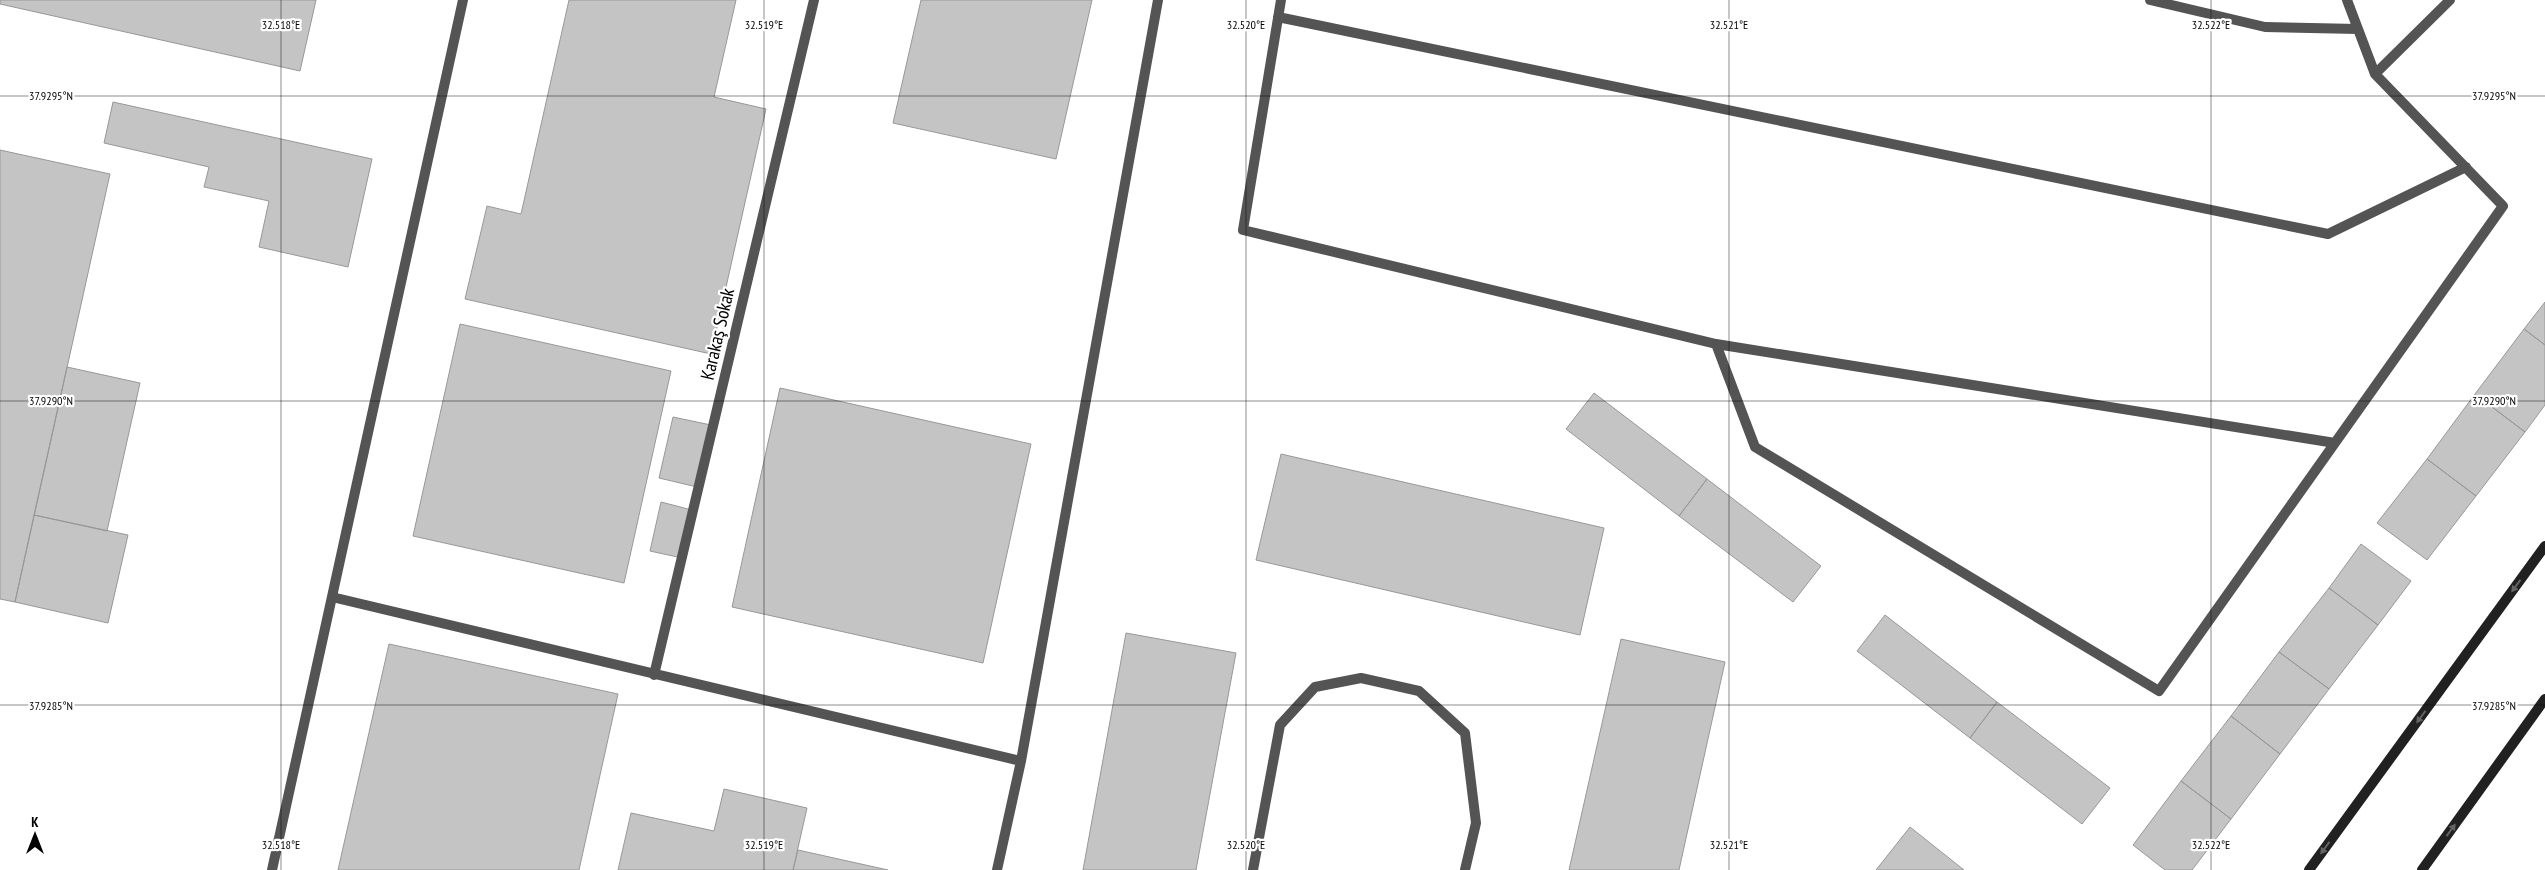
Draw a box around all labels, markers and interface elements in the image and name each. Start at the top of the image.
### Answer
text: 32.518°E [262,17,300,32]
text: 32.519°E [745,17,783,32]
text: 32.520°E [1227,17,1265,32]
text: 32.521°E [1710,17,1748,32]
text: 32.522°E [2192,17,2230,32]
text: 37.9295°N [29,88,73,103]
text: 37.9295°N [2472,88,2516,103]
street label: Karakaş Sokak [695,285,739,382]
text: 37.9290°N [29,393,73,408]
text: 37.9290°N [2472,393,2516,408]
one-way arrow [2511,579,2521,593]
text: 37.9285°N [29,698,73,713]
text: 37.9285°N [2472,698,2516,713]
one-way arrow [2415,710,2426,723]
north arrow [10,810,60,860]
text: K [31,813,39,831]
one-way arrow [2446,824,2456,837]
text: 32.518°E [262,837,300,852]
text: 32.519°E [745,837,783,852]
text: 32.520°E [1227,837,1265,852]
text: 32.521°E [1710,837,1748,852]
text: 32.522°E [2192,837,2230,852]
one-way arrow [2320,842,2330,855]

